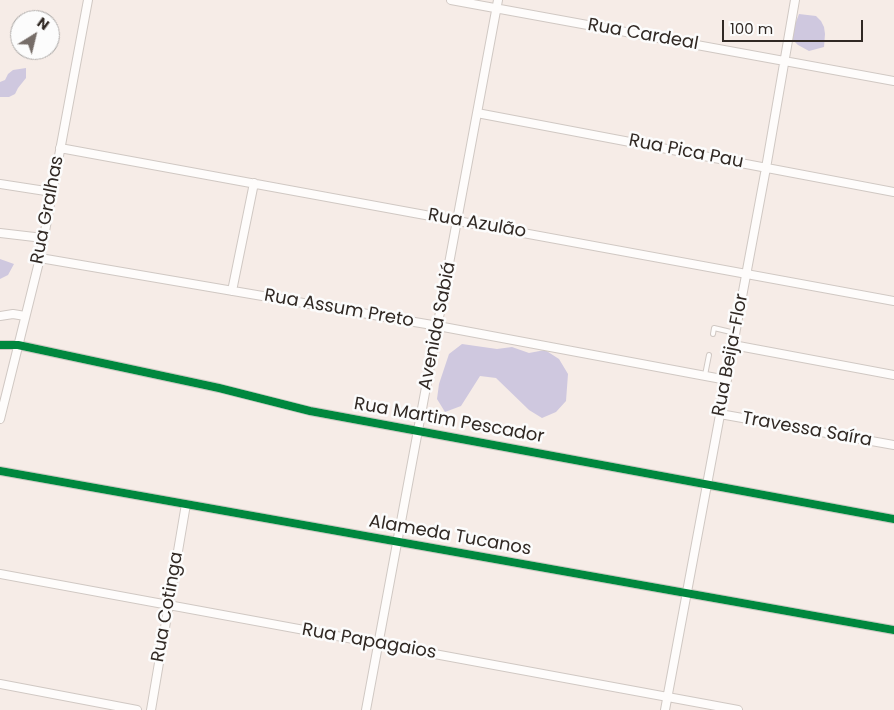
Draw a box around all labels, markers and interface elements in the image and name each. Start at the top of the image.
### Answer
north arrow [10,10,60,60]
scale bar [724,10,865,42]
text: N [33,12,53,35]
street label: Rua Cardeal [586,15,700,55]
text: 100 m [730,18,773,39]
street label: Rua Pica Pau [627,130,745,174]
street label: Rua Gralhas [27,154,69,266]
street label: Rua Azulão [426,205,528,243]
street label: Avenida Sabiá [415,260,461,392]
street label: Rua Assum Preto [262,285,416,333]
street label: Rua Beija-Flor [709,292,753,418]
street label: Rua Martim Pescador [352,394,546,448]
street label: Travessa Saíra [740,408,874,452]
street label: Alameda Tucanos [367,511,533,561]
street label: Rua Cotinga [148,550,188,664]
street label: Rua Papagaios [300,620,438,664]

